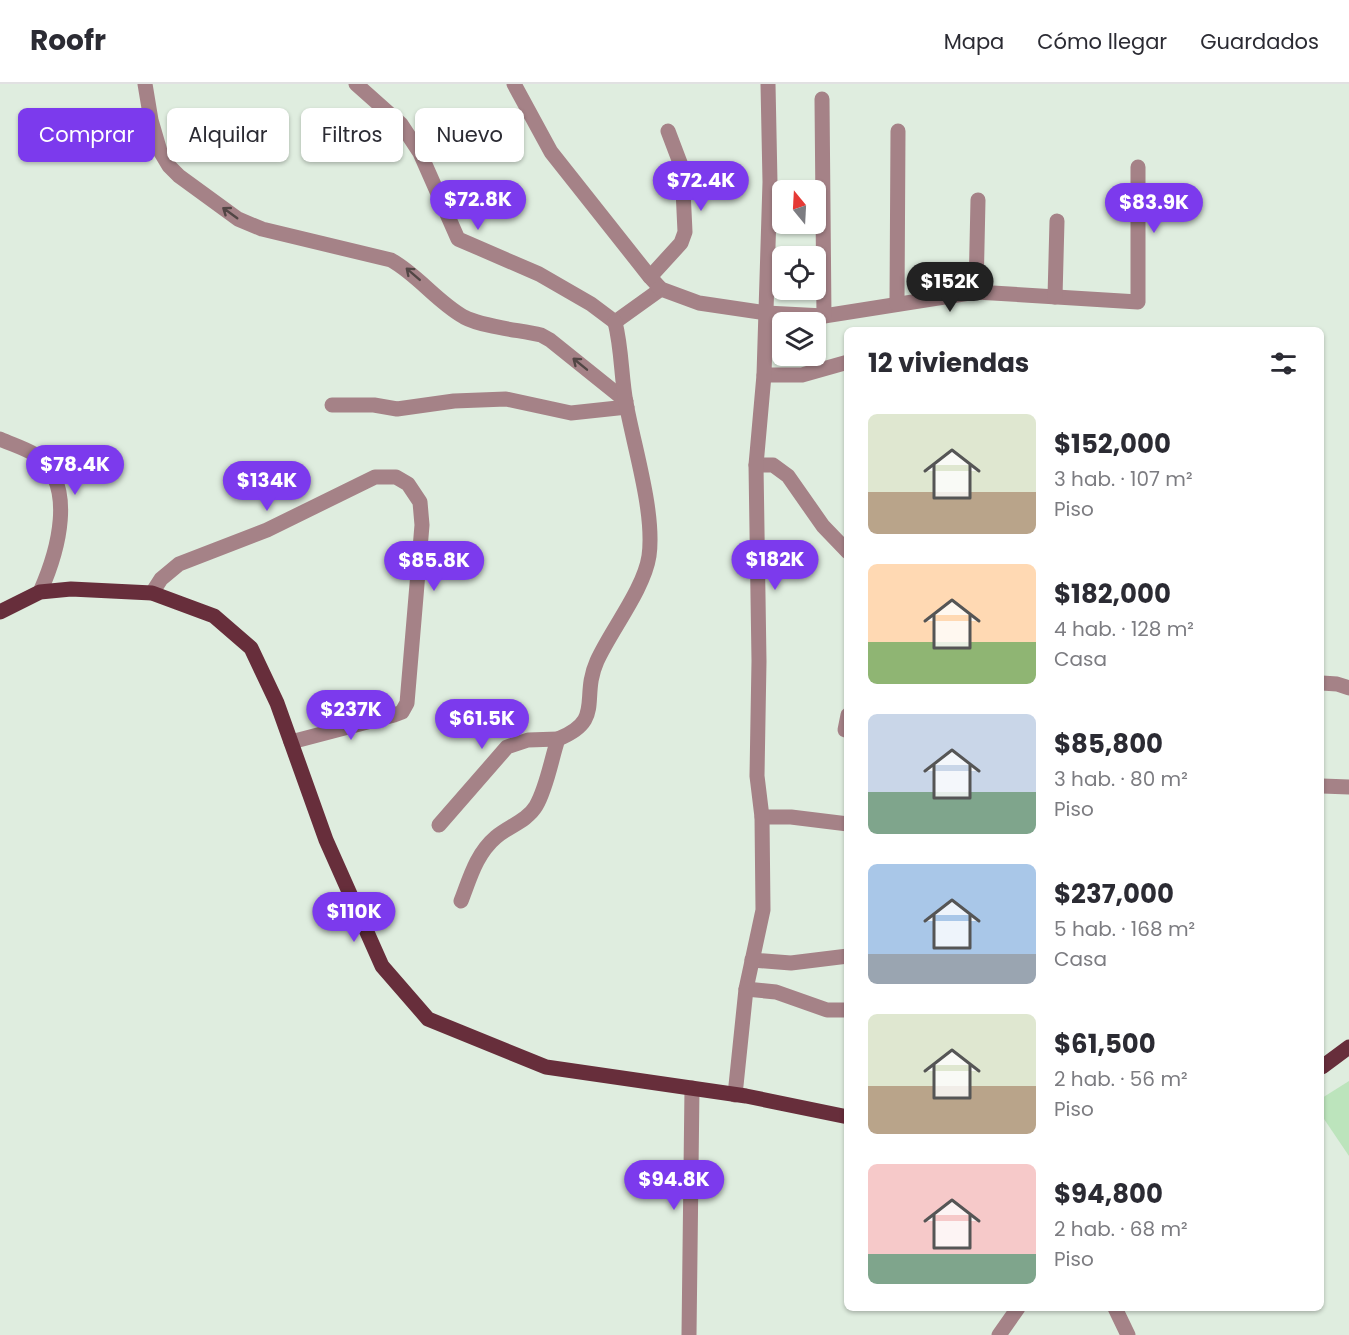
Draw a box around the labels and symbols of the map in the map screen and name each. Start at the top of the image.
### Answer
pin: $72.4K [652,161,750,212]
pin: $72.8K [429,180,527,231]
north arrow [772,180,826,234]
pin: $83.9K [1105,183,1203,234]
one-way arrow [222,207,238,219]
pin: $152K [908,262,992,313]
one-way arrow [405,267,420,281]
one-way arrow [572,357,588,370]
pin: $78.4K [26,445,124,496]
pin: $134K [225,461,309,512]
pin: $182K [733,540,817,591]
pin: $85.8K [385,541,483,592]
pin: $237K [309,690,393,741]
pin: $61.5K [433,699,531,750]
pin: $110K [312,892,396,943]
pin: $94.8K [625,1160,723,1211]

